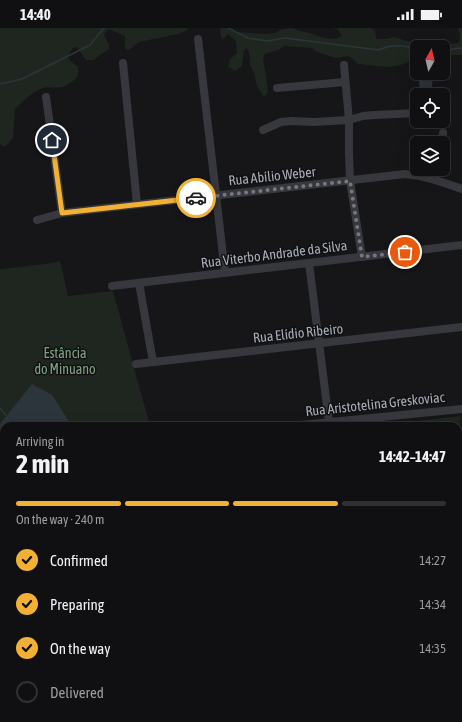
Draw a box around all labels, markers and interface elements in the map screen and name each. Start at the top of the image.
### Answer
text: 14:40 [20,6,51,23]
north arrow [410,40,450,80]
map controls [410,40,450,176]
button: locate [410,88,450,128]
pin [35,123,69,157]
icon: home [41,129,63,151]
button: layers [410,136,450,176]
street label: Rua Abílio Weber [228,163,317,189]
courier [176,178,216,218]
icon: car [185,187,207,209]
pin [388,235,422,269]
street label: Rua Viterbo Andrade da Silva [200,237,348,271]
icon: bag [394,241,416,263]
street label: Rua Elídio Ribeiro [252,320,344,346]
park label: Estância do Minuano [34,345,96,377]
street label: Rua Aristotelina Greskoviac [305,389,446,419]
text: Arriving in [16,434,64,449]
text: 14:42–14:47 [379,448,446,465]
text: 2 min [16,449,69,479]
text: On the way · 240 m [16,512,104,527]
icon: check [16,549,38,571]
text: Confirmed [50,552,108,569]
text: 14:27 [419,553,446,568]
icon: check [16,593,38,615]
text: Preparing [50,596,104,613]
text: 14:34 [419,597,446,612]
icon: check [16,637,38,659]
text: On the way [50,640,111,657]
text: 14:35 [419,641,446,656]
text: Delivered [50,684,104,701]

